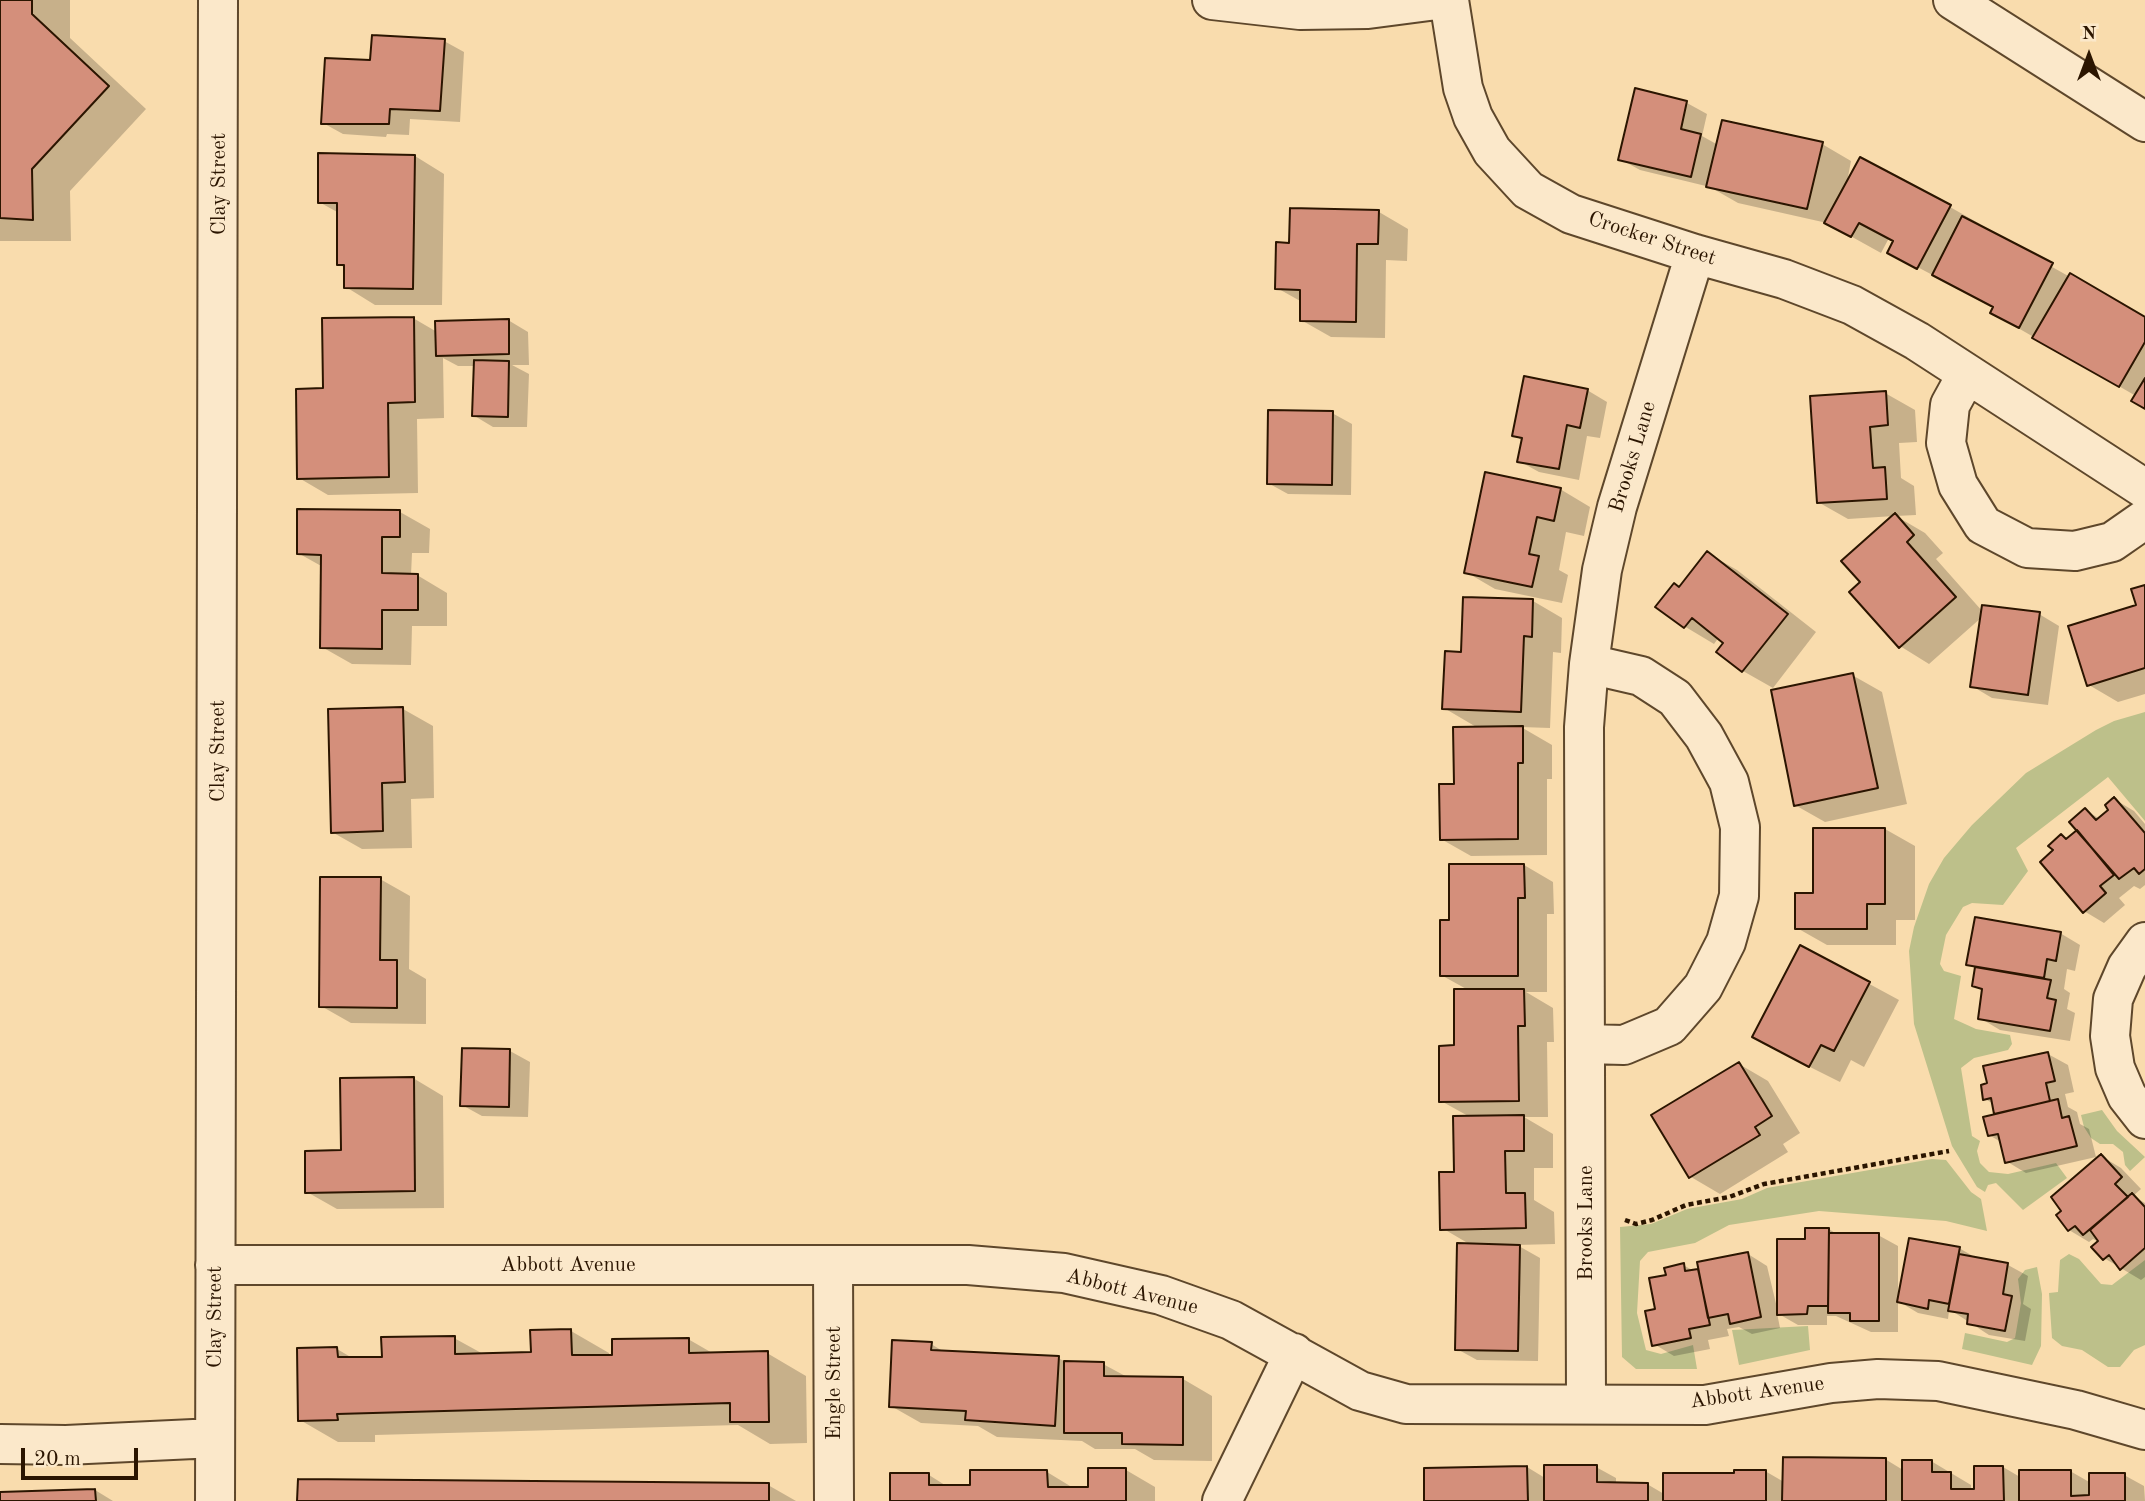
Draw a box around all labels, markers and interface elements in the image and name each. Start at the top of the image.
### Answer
north arrow [2054,21,2124,91]
text: N [2082,25,2096,44]
street label: Clay Street [206,133,232,235]
street label: Crocker Street [1585,206,1719,272]
street label: Brooks Lane [1604,398,1662,516]
street label: Clay Street [205,700,231,802]
street label: Brooks Lane [1573,1165,1599,1281]
street label: Abbott Avenue [500,1252,636,1278]
street label: Abbott Avenue [1063,1263,1201,1321]
street label: Clay Street [202,1266,228,1368]
street label: Engle Street [821,1326,847,1440]
street label: Abbott Avenue [1688,1371,1826,1415]
scale bar [24,1434,142,1478]
text: 20 m [34,1449,81,1470]

